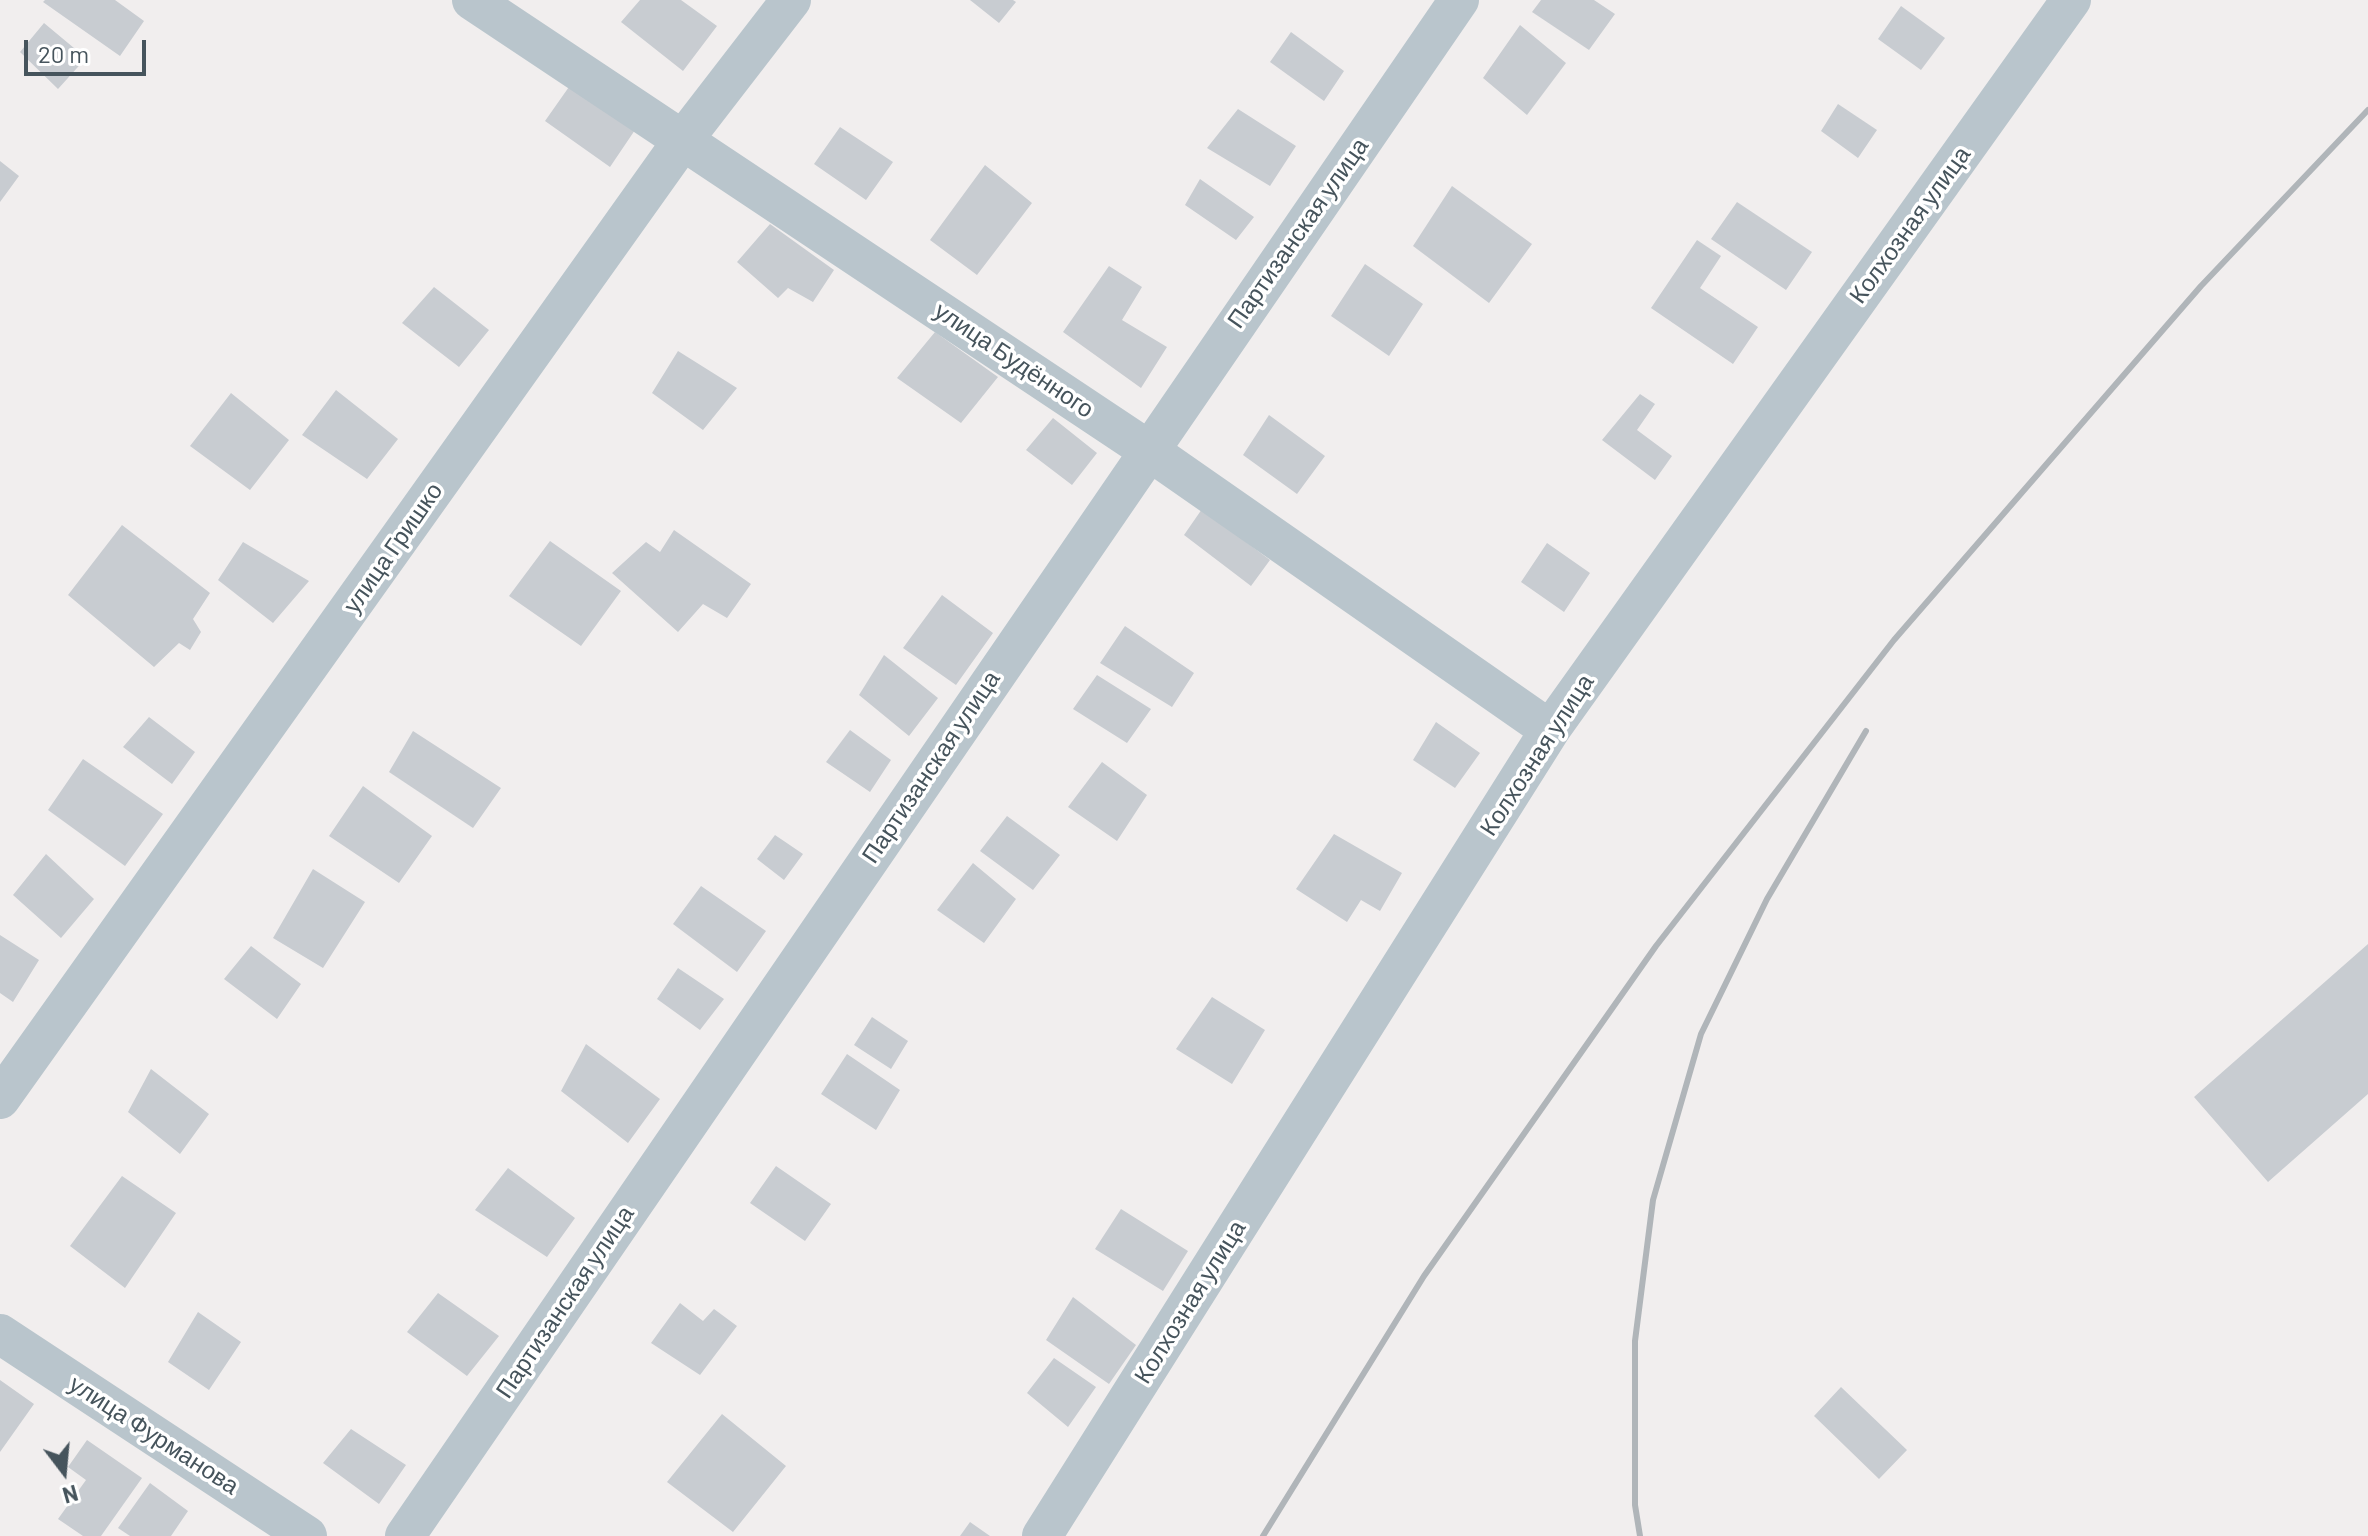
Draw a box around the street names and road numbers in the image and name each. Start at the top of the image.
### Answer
street label: Партизанская улица [1222,132,1374,334]
street label: Колхозная улица [1843,141,1977,309]
street label: улица Будённого [929,296,1099,424]
street label: улица Гришко [337,477,449,619]
street label: Партизанская улица [856,665,1006,869]
street label: Колхозная улица [1474,669,1600,841]
street label: Партизанская улица [490,1200,640,1404]
street label: Колхозная улица [1128,1215,1252,1389]
street label: улица Фурманова [64,1369,244,1501]

